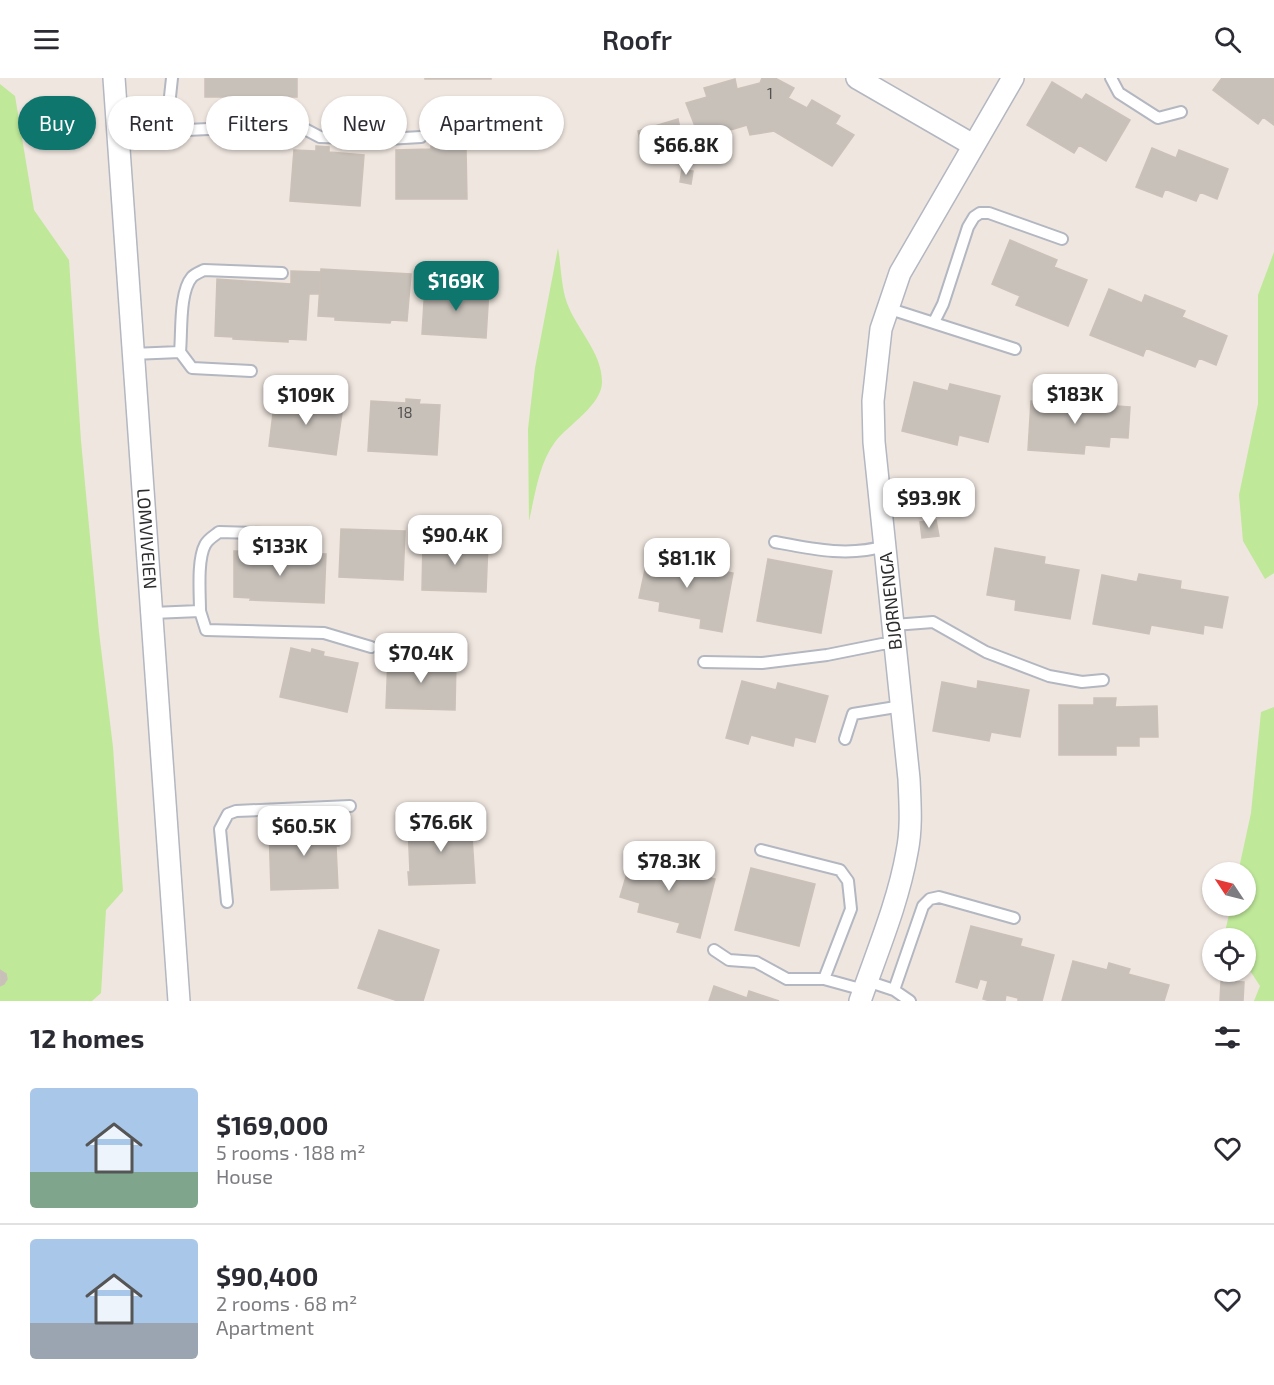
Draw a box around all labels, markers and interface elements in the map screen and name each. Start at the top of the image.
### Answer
icon: menu [30,23,63,56]
text: Roofr [602,23,672,55]
icon: search [1211,23,1244,56]
house number: 1 [767,84,773,102]
chip: Buy [18,96,96,150]
chip: Rent [108,96,194,150]
chip: Filters [206,96,309,150]
chip: New [321,96,407,150]
chip: Apartment [419,96,564,150]
pin: $66.8K [637,125,735,176]
text: $66.8K [653,132,719,156]
pin: $169K [414,261,498,312]
text: $169K [428,268,484,292]
pin: $183K [1033,374,1117,425]
pin: $109K [264,375,348,426]
text: $183K [1047,381,1103,405]
text: $109K [277,382,335,406]
house number: 18 [397,403,413,421]
pin: $93.9K [880,478,978,529]
text: $93.9K [897,485,961,509]
street label: LOMVIVEIEN [133,488,162,590]
pin: $90.4K [406,515,504,566]
text: $90.4K [422,522,488,546]
pin: $133K [238,526,322,577]
text: $133K [252,533,308,557]
pin: $81.1K [638,538,736,589]
text: $81.1K [658,545,716,569]
street label: BJØRNENGA [874,550,906,651]
pin: $70.4K [372,633,470,684]
text: $70.4K [389,640,454,664]
pin: $76.6K [392,802,490,853]
pin: $60.5K [255,806,353,857]
text: $76.6K [409,809,473,833]
text: $60.5K [272,813,336,837]
pin: $78.3K [620,841,718,892]
text: $78.3K [637,848,701,872]
north arrow [1202,862,1256,916]
map controls [1202,862,1256,982]
button: locate [1202,928,1256,982]
icon: filters [1211,1021,1244,1054]
text: 12 homes [30,1022,144,1053]
text: $169,000 [216,1109,329,1140]
icon: home [78,1112,150,1184]
icon: heart [1211,1132,1244,1165]
text: 5 rooms · 188 m² [216,1140,365,1164]
text: House [216,1164,273,1188]
text: $90,400 [216,1260,318,1291]
icon: home [78,1263,150,1335]
icon: heart [1211,1283,1244,1316]
text: 2 rooms · 68 m² [216,1291,357,1315]
text: Apartment [216,1315,314,1339]

